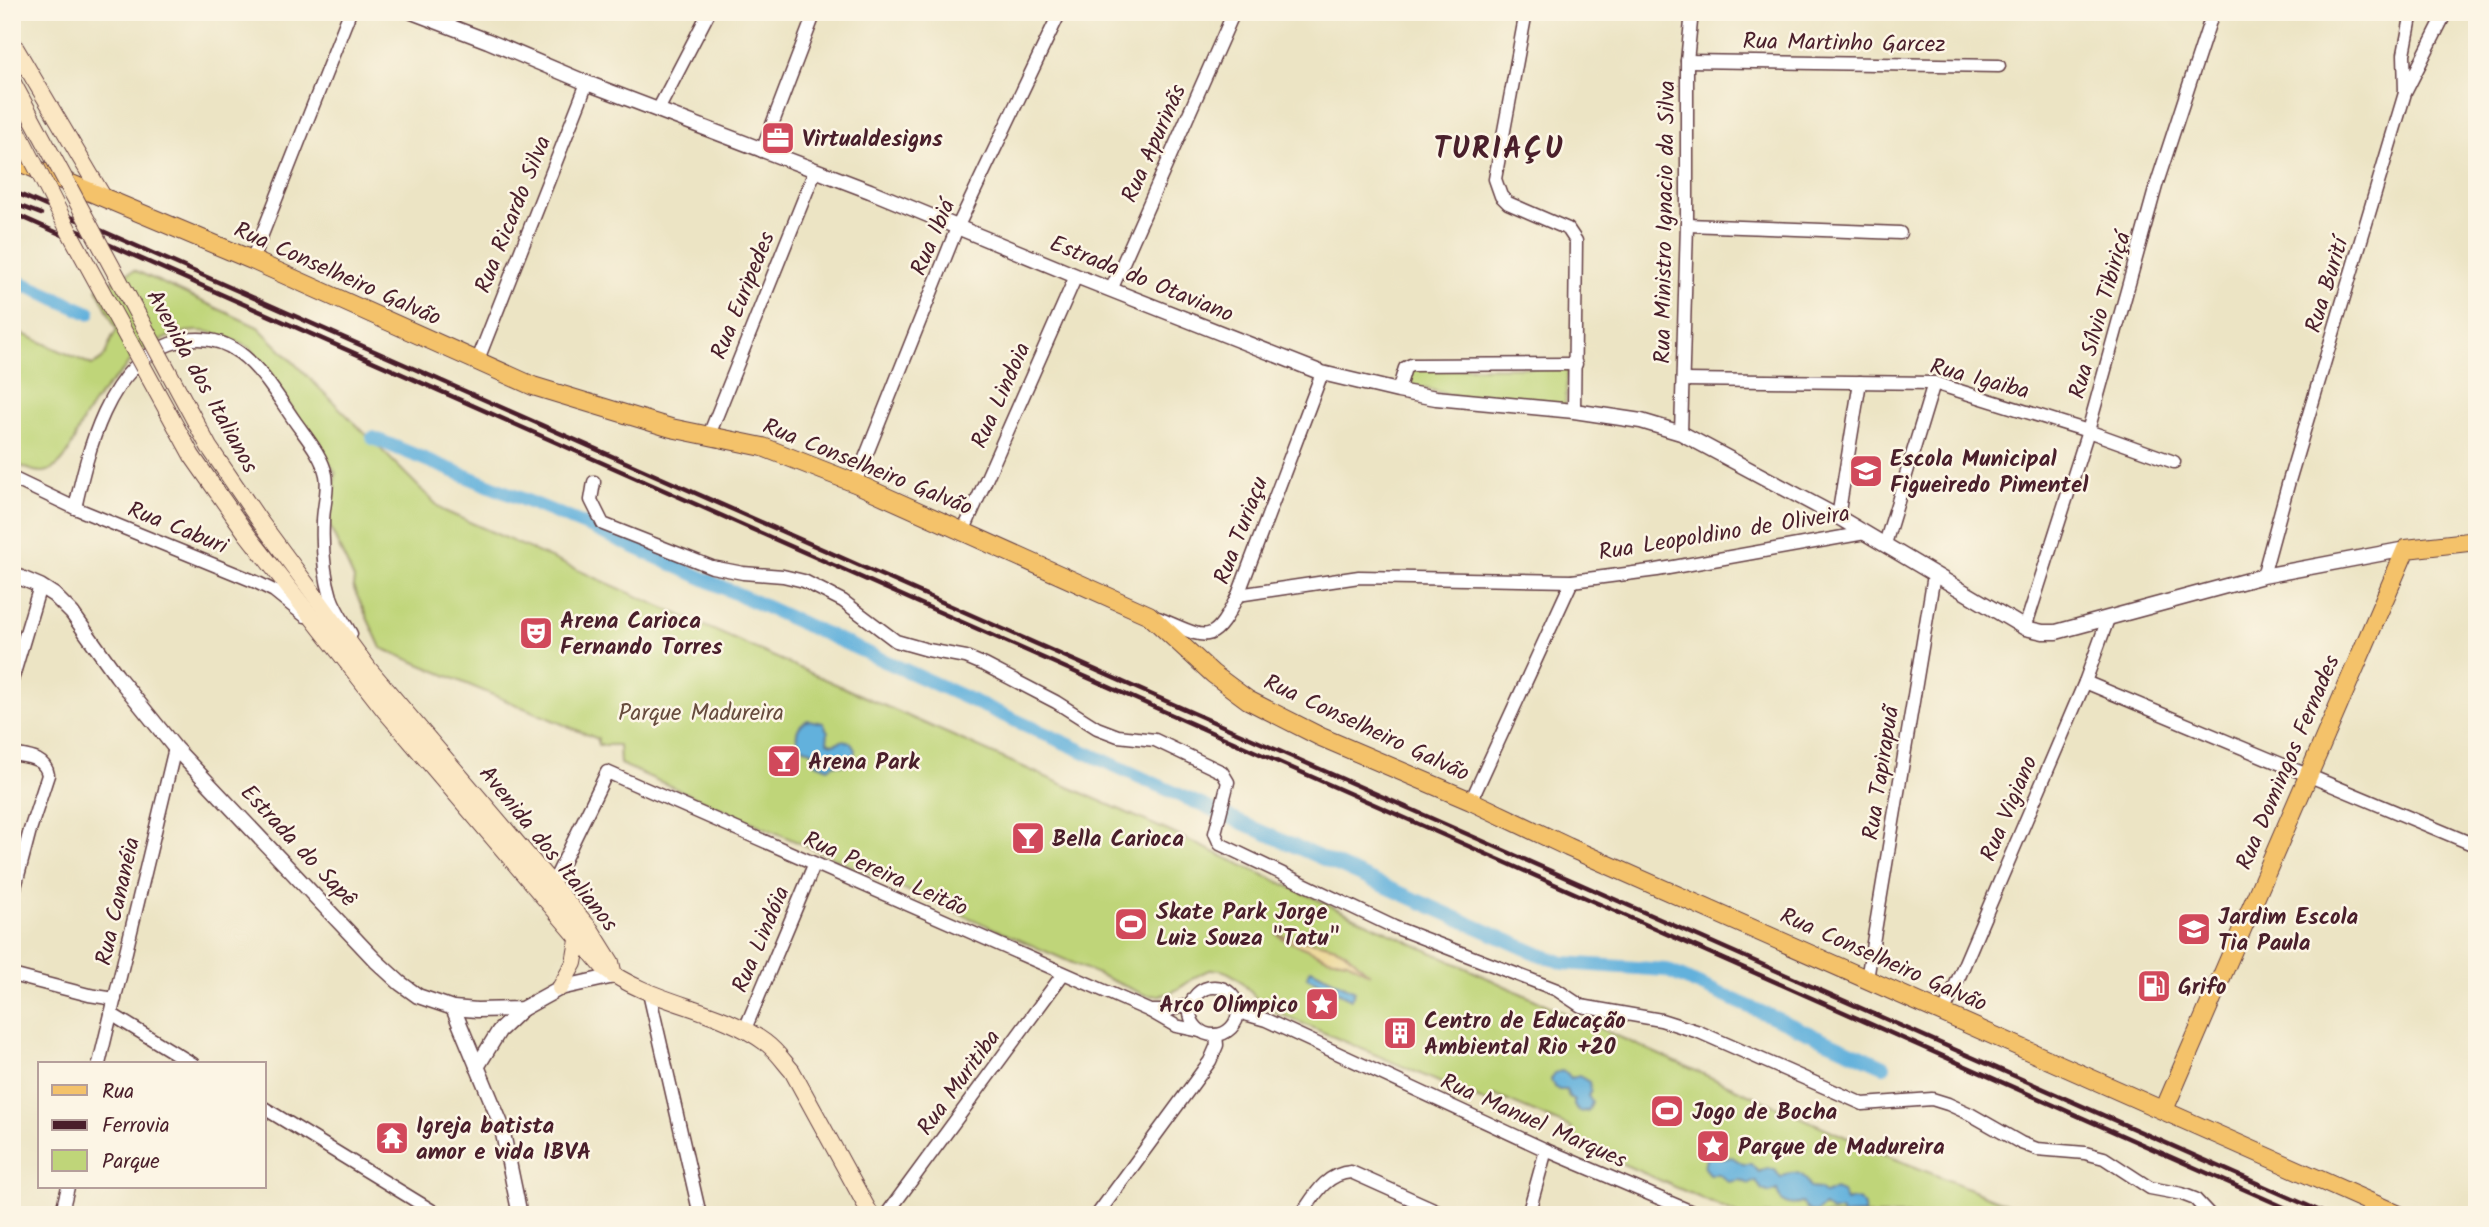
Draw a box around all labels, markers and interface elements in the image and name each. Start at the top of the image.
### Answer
street label: Rua Martinho Garcez [1742,24,1946,64]
street label: Rua Apurinãs [1113,79,1197,209]
street label: Rua Ministro Ignacio da Silva [1646,80,1686,364]
office icon: Virtualdesigns [759,119,797,157]
place label: Virtualdesigns [802,122,943,158]
district label: TURIAÇU [1433,126,1565,174]
street label: Rua Ricardo Silva [466,131,562,299]
street label: Rua Ibiá [902,192,967,282]
street label: Rua Conselheiro Galvão [228,213,447,337]
street label: Rua Euripedes [702,226,786,365]
street label: Rua Sílvio Tibiriçá [2060,226,2143,403]
street label: Estrada do Otaviano [1044,227,1239,333]
street label: Rua Burití [2296,230,2360,338]
street label: Avenida dos Italianos [136,283,267,481]
street label: Rua Lindoia [962,337,1041,455]
street label: Rua Igaiba [1926,349,2033,410]
street label: Rua Conselheiro Galvão [757,409,978,526]
place label: Escola Municipal Figueiredo Pimentel [1890,442,2089,504]
school or university icon: Escola Municipal Figueiredo Pimentel [1847,452,1885,490]
street label: Rua Turiaçu [1205,471,1279,590]
street label: Rua Caburi [122,492,234,566]
street label: Rua Leopoldino de Oliveira [1596,496,1853,572]
place label: Arena Carioca Fernando Torres [560,604,723,666]
theatre icon: Arena Carioca Fernando Torres [517,614,555,652]
street label: Rua Domingos Fernades [2227,649,2351,876]
street label: Rua Conselheiro Galvão [1257,665,1475,792]
park label: Parque Madureira [618,696,784,732]
street label: Rua Tapirapuã [1854,702,1911,843]
bar icon: Arena Park [765,742,803,780]
place label: Arena Park [808,745,920,781]
street label: Rua Vigiano [1971,750,2048,867]
street label: Avenida dos Italianos [469,758,626,941]
street label: Estrada do Sapê [231,777,365,917]
bar icon: Bella Carioca [1009,819,1047,857]
street label: Rua Pereira Leitão [797,822,973,927]
place label: Bella Carioca [1052,822,1184,858]
street label: Rua Cananéia [87,834,151,969]
street label: Rua Lindóia [723,881,800,999]
place label: Skate Park Jorge Luiz Souza "Tatu" [1156,895,1340,957]
street label: Rua Conselheiro Galvão [1774,899,1993,1023]
place label: Jardim Escola Tia Paula [2218,900,2359,962]
sports icon: Skate Park Jorge Luiz Souza "Tatu" [1112,905,1150,943]
school or university icon: Jardim Escola Tia Paula [2175,910,2213,948]
fuel station icon: Grifo [2135,967,2173,1005]
place label: Grifo [2178,970,2227,1006]
place icon: Arco Olímpico [1303,985,1341,1023]
place label: Arco Olímpico [1159,988,1298,1024]
place label: Centro de Educação Ambiental Rio +20 [1424,1004,1626,1066]
building icon: Centro de Educação Ambiental Rio +20 [1381,1014,1419,1052]
street label: Rua Muritiba [909,1022,1011,1144]
legend [38,1062,266,1188]
street label: Rua Manuel Marques [1434,1065,1632,1179]
text: Rua [102,1076,134,1109]
sports icon: Jogo de Bocha [1648,1092,1686,1130]
place label: Jogo de Bocha [1692,1095,1838,1131]
place label: Igreja batista amor e vida IBVA [416,1109,591,1171]
text: Ferrovia [102,1110,170,1143]
temple icon: Igreja batista amor e vida IBVA [373,1119,411,1157]
place icon: Parque de Madureira [1694,1127,1732,1165]
place label: Parque de Madureira [1738,1130,1945,1166]
text: Parque [102,1146,160,1179]

